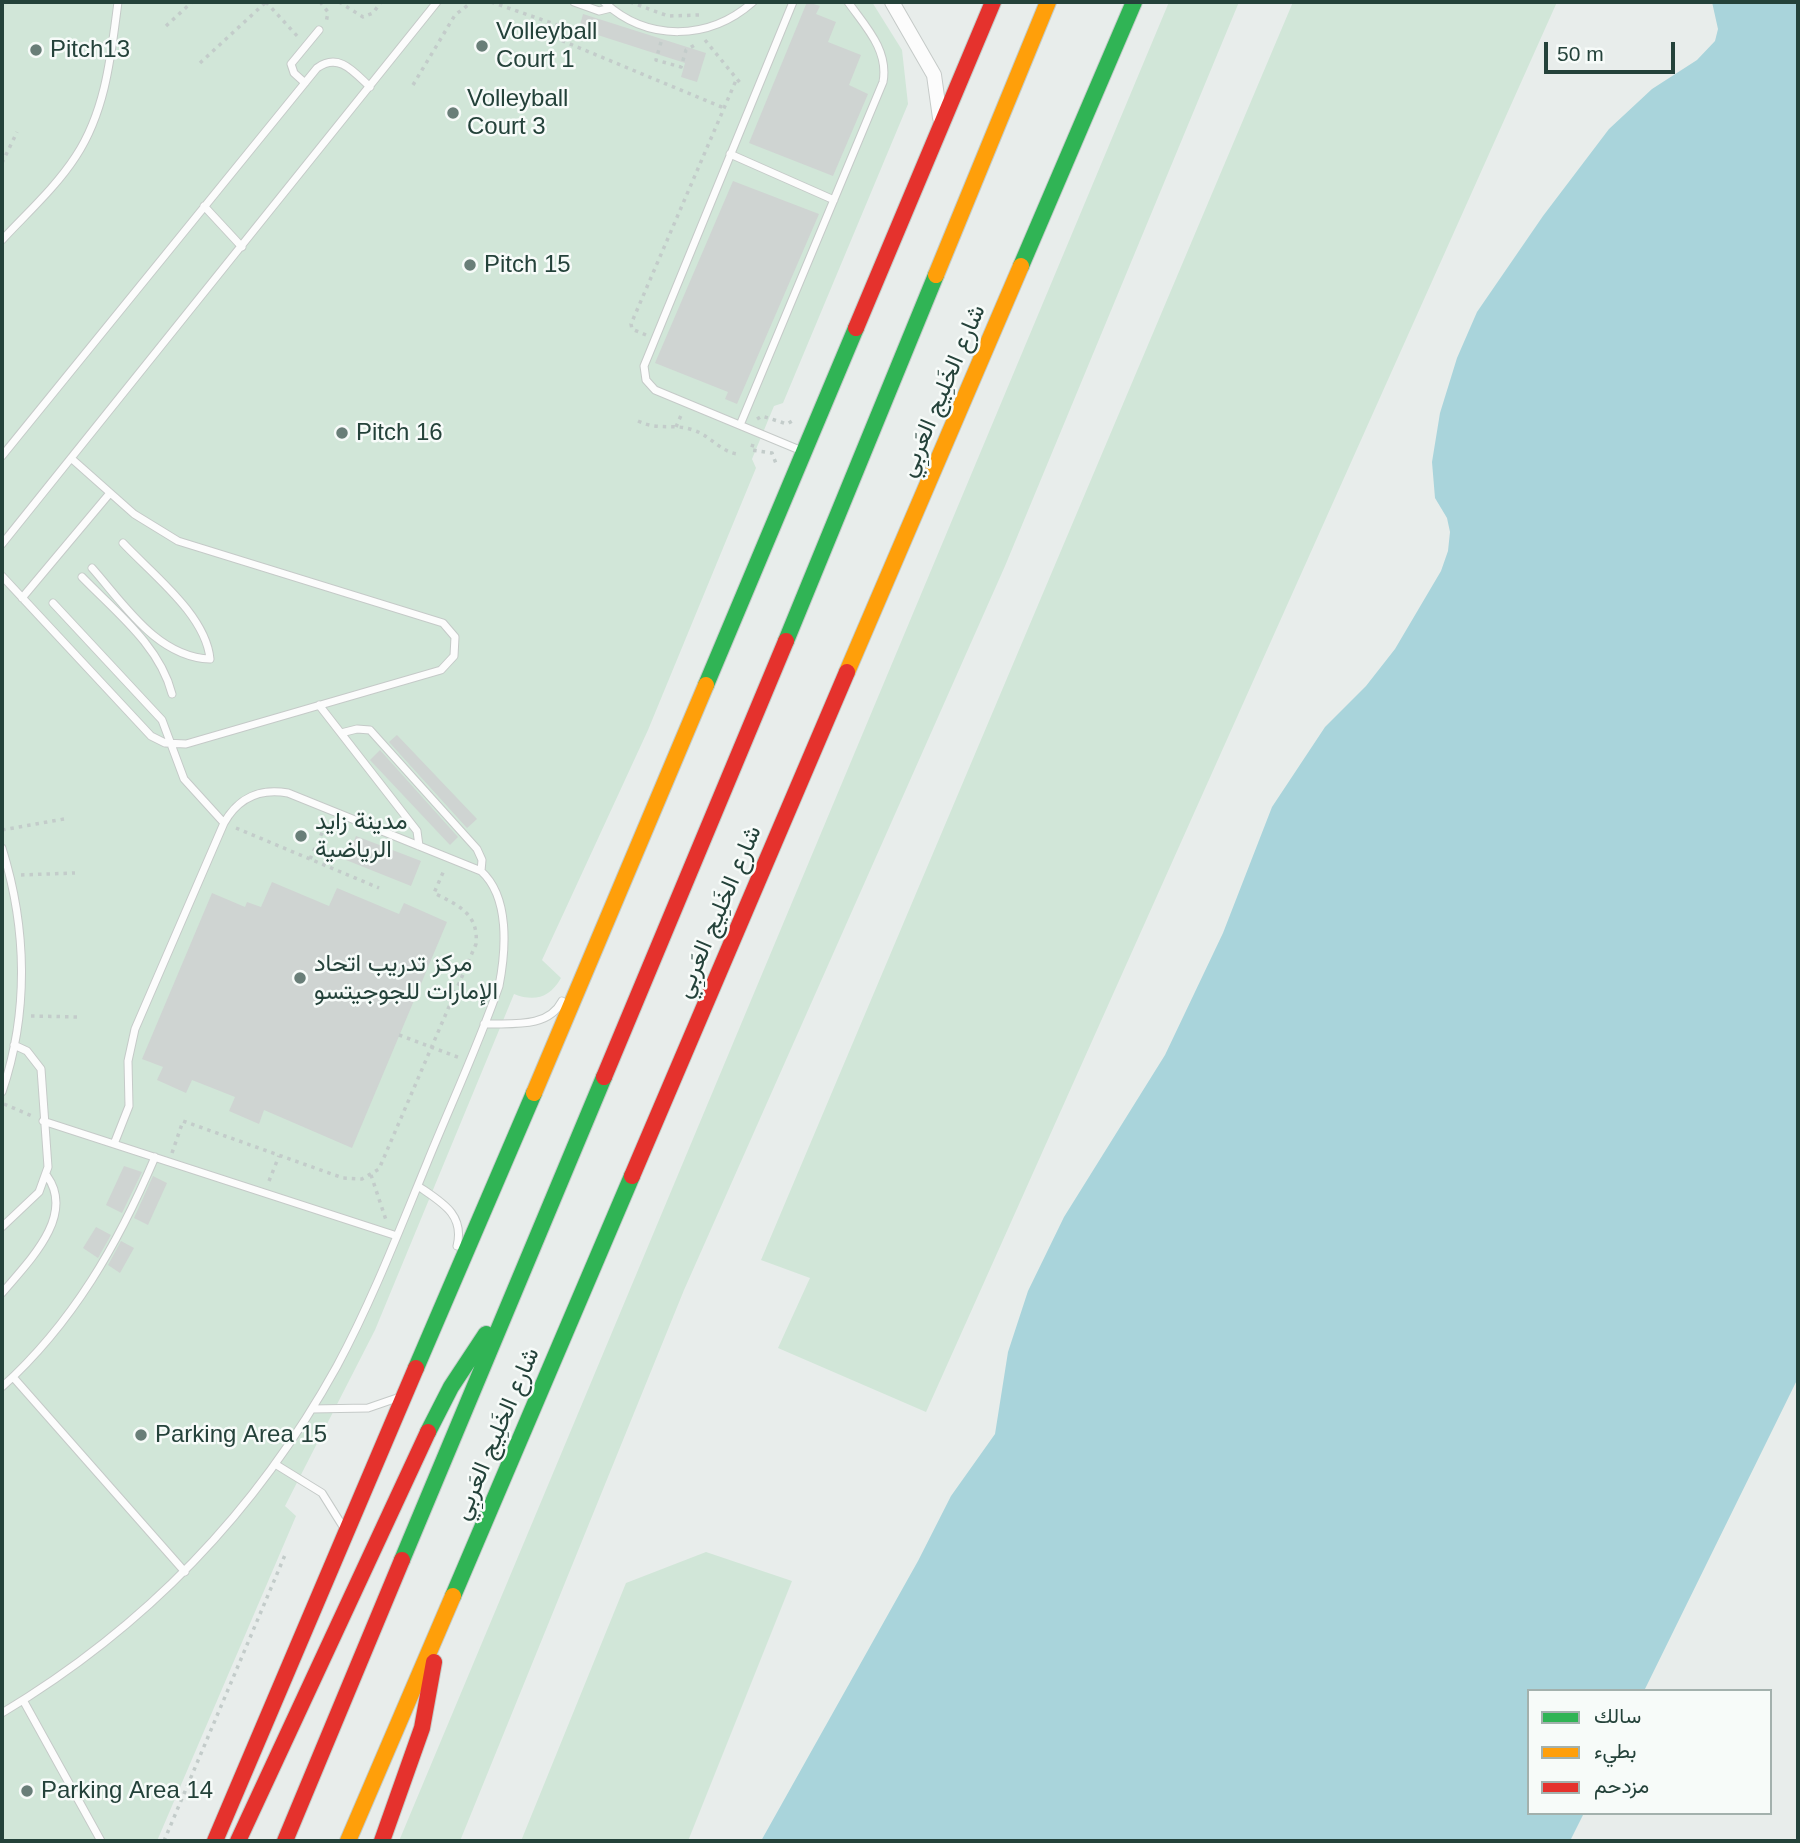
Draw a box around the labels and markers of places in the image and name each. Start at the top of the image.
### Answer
place label: Volleyball Court 1 [496,18,597,74]
place label: Pitch13 [50,36,130,64]
marker: Volleyball Court 1 [474,38,490,54]
marker: Pitch13 [28,42,44,58]
place label: Volleyball Court 3 [467,85,568,141]
marker: Volleyball Court 3 [445,105,461,121]
place label: Pitch 15 [484,251,571,279]
marker: Pitch 15 [462,257,478,273]
place label: Pitch 16 [356,419,443,447]
marker: Pitch 16 [334,425,350,441]
place label: مدينة زايد الرياضية [315,808,408,864]
marker: مدينة زايد الرياضية [293,828,309,844]
place label: مركز تدريب اتحاد الإمارات للجوجيتسو [314,950,498,1006]
marker: مركز تدريب اتحاد الإمارات للجوجيتسو [292,970,308,986]
place label: Parking Area 15 [155,1421,327,1449]
marker: Parking Area 15 [133,1427,149,1443]
place label: Parking Area 14 [41,1777,213,1805]
marker: Parking Area 14 [19,1783,35,1799]

